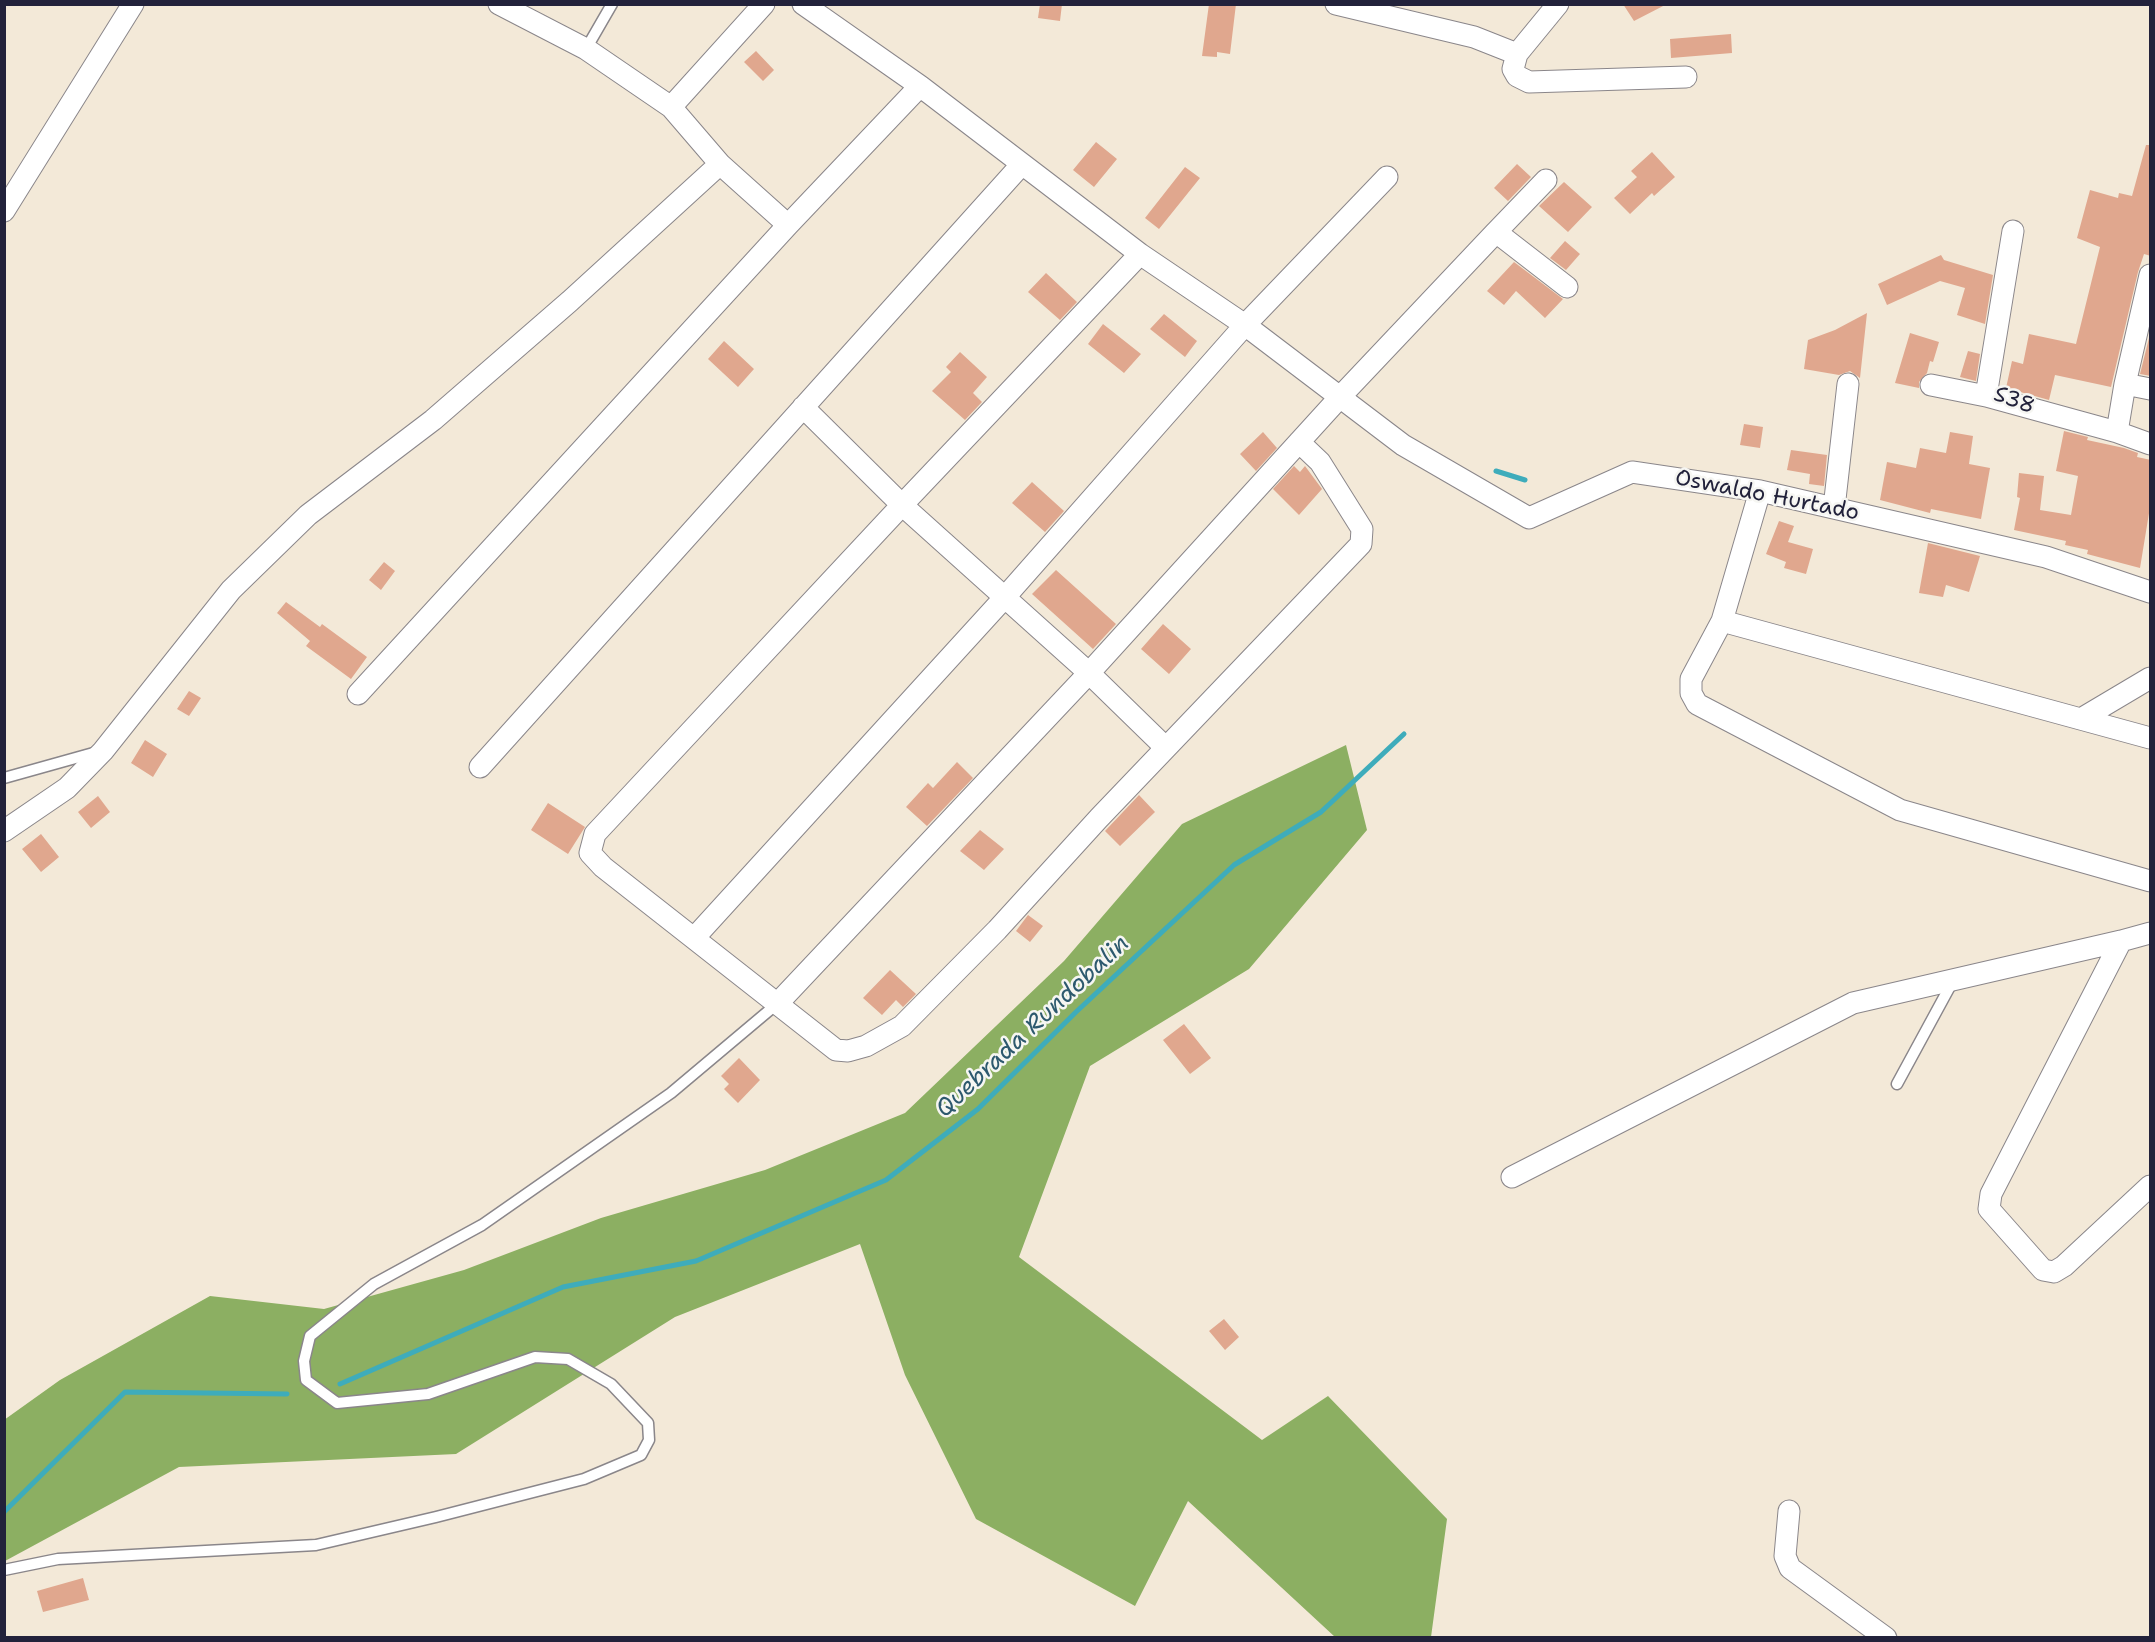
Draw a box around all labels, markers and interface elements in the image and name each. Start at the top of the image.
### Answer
street label: S38 [1990,381,2038,421]
street label: Oswaldo Hurtado [1673,465,1861,527]
water label: Quebrada Rundobalin [930,930,1136,1124]

